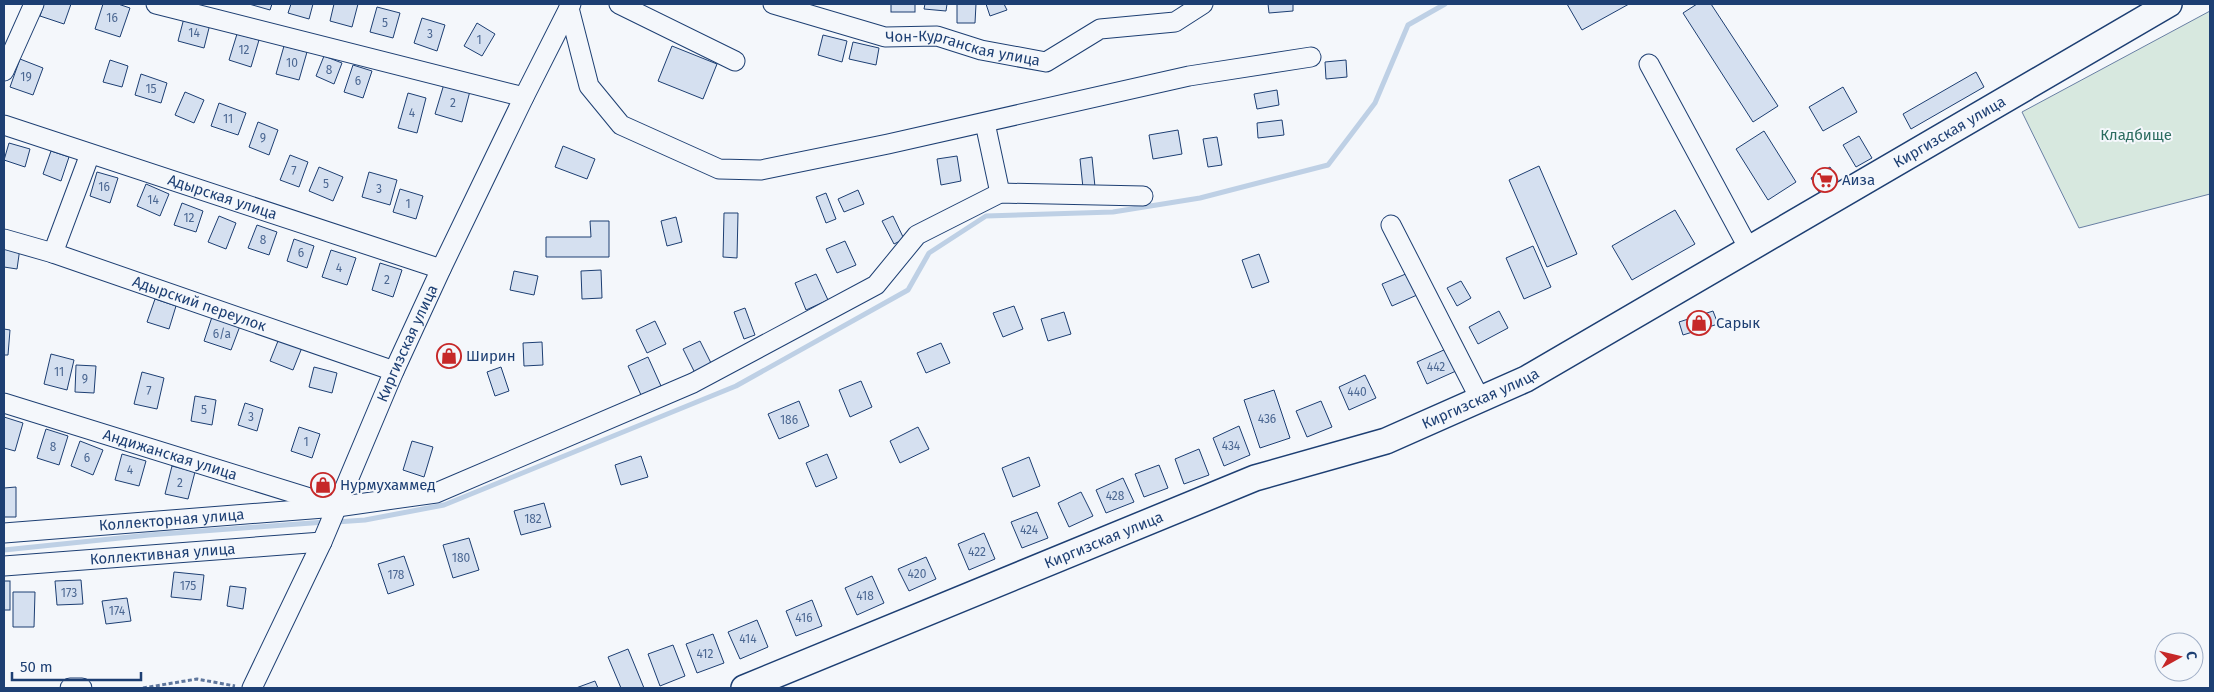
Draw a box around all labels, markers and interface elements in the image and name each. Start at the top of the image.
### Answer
house number: 16 [106,11,118,25]
house number: 5 [382,16,388,30]
house number: 14 [188,26,200,40]
house number: 3 [427,27,433,41]
street label: Чон-Курганская улица [885,27,1042,70]
house number: 1 [476,33,482,47]
house number: 12 [238,43,250,57]
house number: 10 [286,56,298,70]
house number: 8 [326,63,333,77]
house number: 19 [20,70,32,84]
house number: 6 [355,74,361,88]
house number: 15 [145,82,157,96]
street label: Киргизская улица [1890,92,2009,172]
house number: 2 [450,96,456,110]
house number: 4 [409,106,416,120]
house number: 11 [223,112,233,126]
park label: Кладбище [2100,126,2172,144]
house number: 9 [260,131,266,145]
house number: 7 [291,164,297,178]
supermarket icon: Аиза [1812,167,1838,193]
street label: Адырская улица [166,171,279,223]
place label: Аиза [1842,171,1875,189]
house number: 5 [323,177,329,191]
house number: 16 [98,180,110,194]
house number: 3 [376,182,382,196]
house number: 14 [147,193,159,207]
house number: 1 [405,197,411,211]
house number: 12 [183,211,195,225]
house number: 8 [260,233,267,247]
house number: 6 [298,246,304,260]
house number: 4 [336,261,343,275]
street label: Адырский переулок [130,272,269,335]
house number: 2 [384,273,390,287]
street label: Киргизская улица [373,282,441,405]
shop icon: Сарык [1686,310,1712,336]
place label: Сарык [1716,314,1760,332]
house number: 6/а [213,327,231,341]
shop icon: Ширин [436,343,462,369]
place label: Ширин [466,347,516,365]
house number: 442 [1427,360,1445,374]
street label: Киргизская улица [1419,364,1542,433]
house number: 11 [54,365,64,379]
house number: 9 [82,372,88,386]
house number: 7 [146,384,152,398]
house number: 440 [1347,385,1367,399]
house number: 5 [201,403,207,417]
house number: 3 [248,410,254,424]
house number: 436 [1258,412,1276,426]
house number: 186 [780,413,798,427]
street label: Андижанская улица [101,425,239,484]
house number: 1 [303,435,309,449]
house number: 434 [1222,439,1241,453]
house number: 8 [50,440,57,454]
house number: 6 [84,451,90,465]
house number: 4 [127,463,134,477]
shop icon: Нурмухаммед [310,472,336,498]
house number: 2 [177,476,183,490]
place label: Нурмухаммед [340,476,436,494]
house number: 428 [1106,489,1125,503]
street label: Коллекторная улица [98,505,245,535]
street label: Киргизская улица [1042,508,1166,573]
house number: 182 [524,512,542,526]
house number: 424 [1020,523,1039,537]
street label: Коллективная улица [89,540,236,569]
house number: 422 [968,545,986,559]
house number: 180 [452,551,471,565]
house number: 420 [908,567,927,581]
house number: 178 [388,568,405,582]
house number: 175 [180,579,196,593]
house number: 173 [61,586,77,600]
house number: 418 [856,589,874,603]
house number: 174 [109,604,126,618]
house number: 416 [795,611,813,625]
house number: 414 [739,632,757,646]
north arrow [2154,632,2204,682]
house number: 412 [697,647,713,661]
scale bar [12,650,141,682]
text: С [2182,650,2200,660]
text: 50 m [20,658,53,676]

